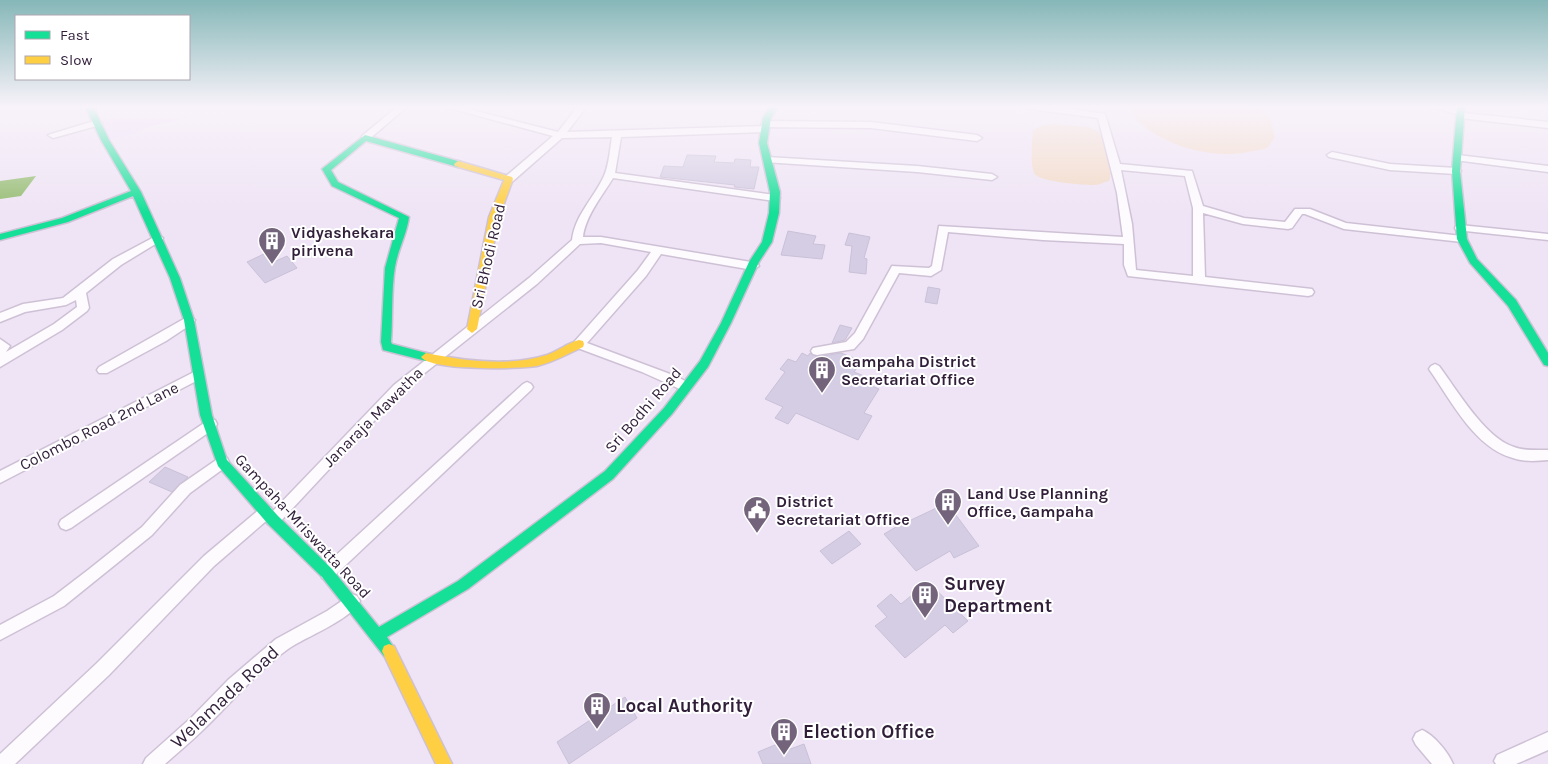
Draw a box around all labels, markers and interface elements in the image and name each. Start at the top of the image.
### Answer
legend [15,15,190,80]
text: Fast [60,26,90,44]
text: Slow [60,51,92,69]
street label: Sri Bhodi Road [467,202,509,310]
place label: Vidyashekara pirivena [291,223,394,260]
building icon: Vidyashekara pirivena [257,226,287,265]
place label: Gampaha District Secretariat Office [841,352,976,389]
building icon: Gampaha District Secretariat Office [807,355,837,394]
street label: Janaraja Mawatha [319,363,427,471]
street label: Sri Bodhi Road [601,363,685,457]
street label: Colombo Road 2nd Lane [16,378,182,474]
street label: Gampaha-Mriswatta Road [231,450,375,602]
place label: Land Use Planning Office, Gampaha [967,484,1108,521]
building icon: Land Use Planning Office, Gampaha [933,487,963,526]
place label: District Secretariat Office [776,492,910,529]
public building icon: District Secretariat Office [742,495,772,534]
place label: Survey Department [944,573,1052,617]
building icon: Survey Department [910,580,940,619]
street label: Welamada Road [166,641,284,753]
building icon: Local Authority [582,691,612,730]
place label: Local Authority [616,695,753,717]
building icon: Election Office [769,717,799,756]
place label: Election Office [803,721,935,743]

